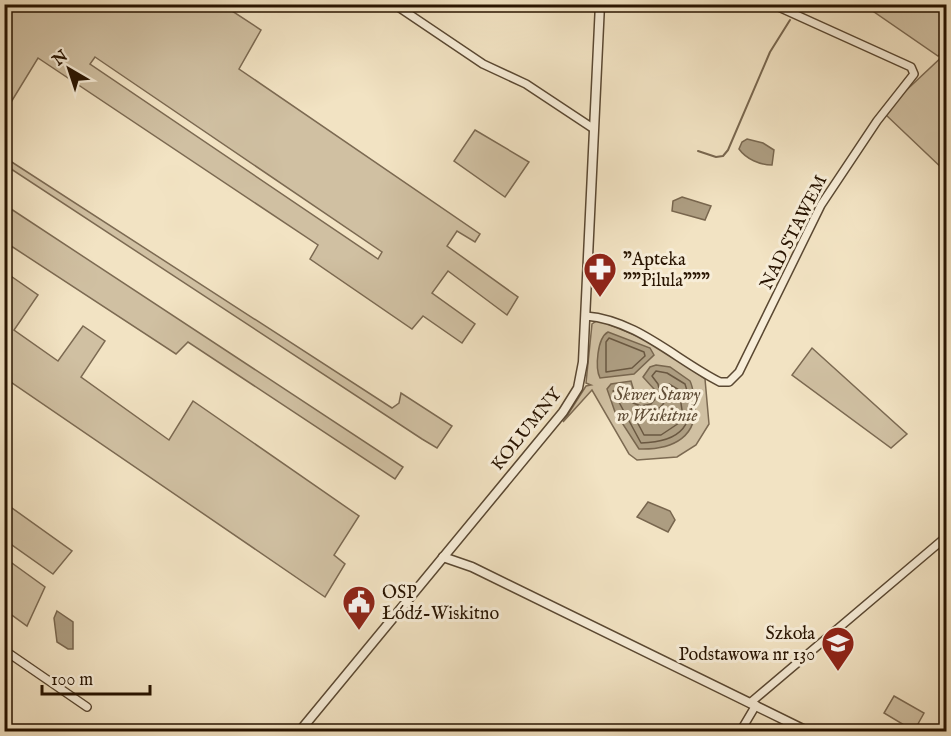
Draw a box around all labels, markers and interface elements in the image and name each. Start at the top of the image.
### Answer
north arrow [39,39,99,99]
text: N [48,47,73,72]
street label: NAD STAWEM [756,171,833,294]
place label: "Apteka ""Pilula""" [623,249,710,293]
pharmacy icon: "Apteka ""Pilula""" [582,251,618,298]
street label: KOLUMNY [487,383,568,476]
park label: Skwer Stawy w Wiskitnie [614,384,700,428]
place label: OSP Łódź-Wiskitno [382,582,499,626]
public building icon: OSP Łódź-Wiskitno [341,584,377,631]
place label: Szkoła Podstawowa nr 130 [678,623,815,667]
school or university icon: Szkoła Podstawowa nr 130 [820,625,856,672]
scale bar [42,658,150,696]
text: 100 m [51,669,93,692]

